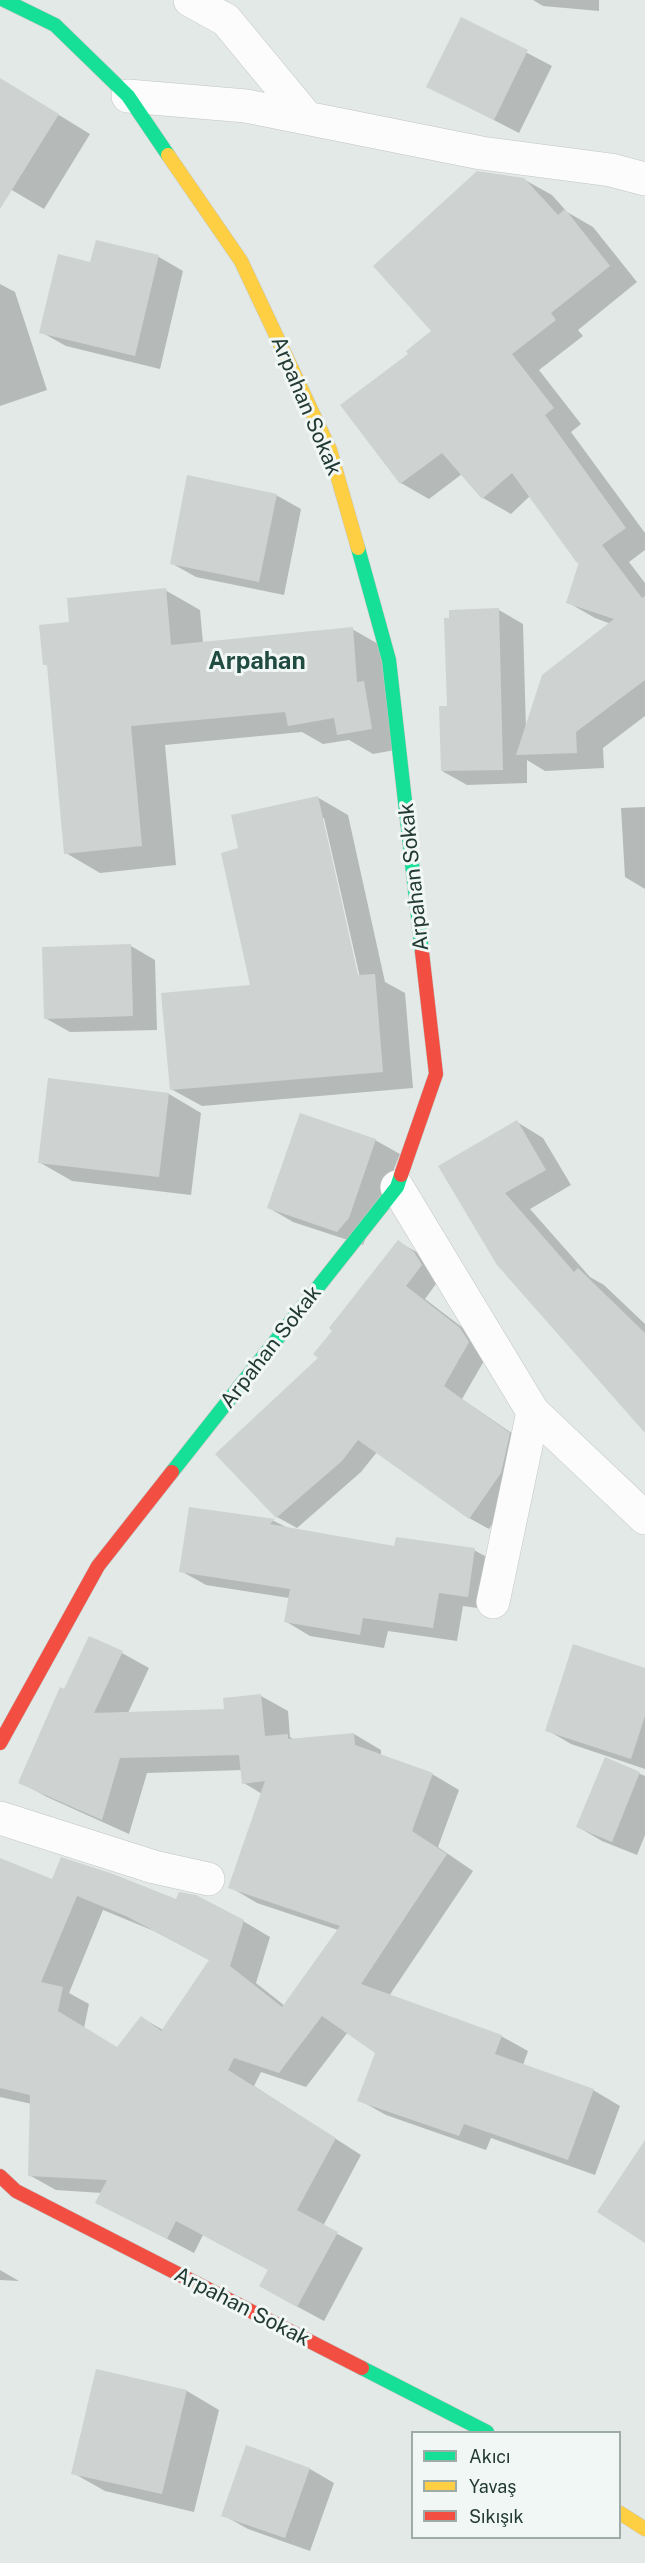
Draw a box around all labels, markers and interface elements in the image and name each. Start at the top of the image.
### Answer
street label: Arpahan Sokak [265,333,347,479]
district label: Arpahan [208,648,306,676]
street label: Arpahan Sokak [394,802,434,952]
street label: Arpahan Sokak [215,1281,327,1413]
street label: Arpahan Sokak [170,2262,314,2352]
legend [411,2431,621,2539]
text: Akıcı [469,2446,510,2467]
text: Yavaş [469,2476,516,2497]
text: Sıkışık [469,2506,524,2527]

